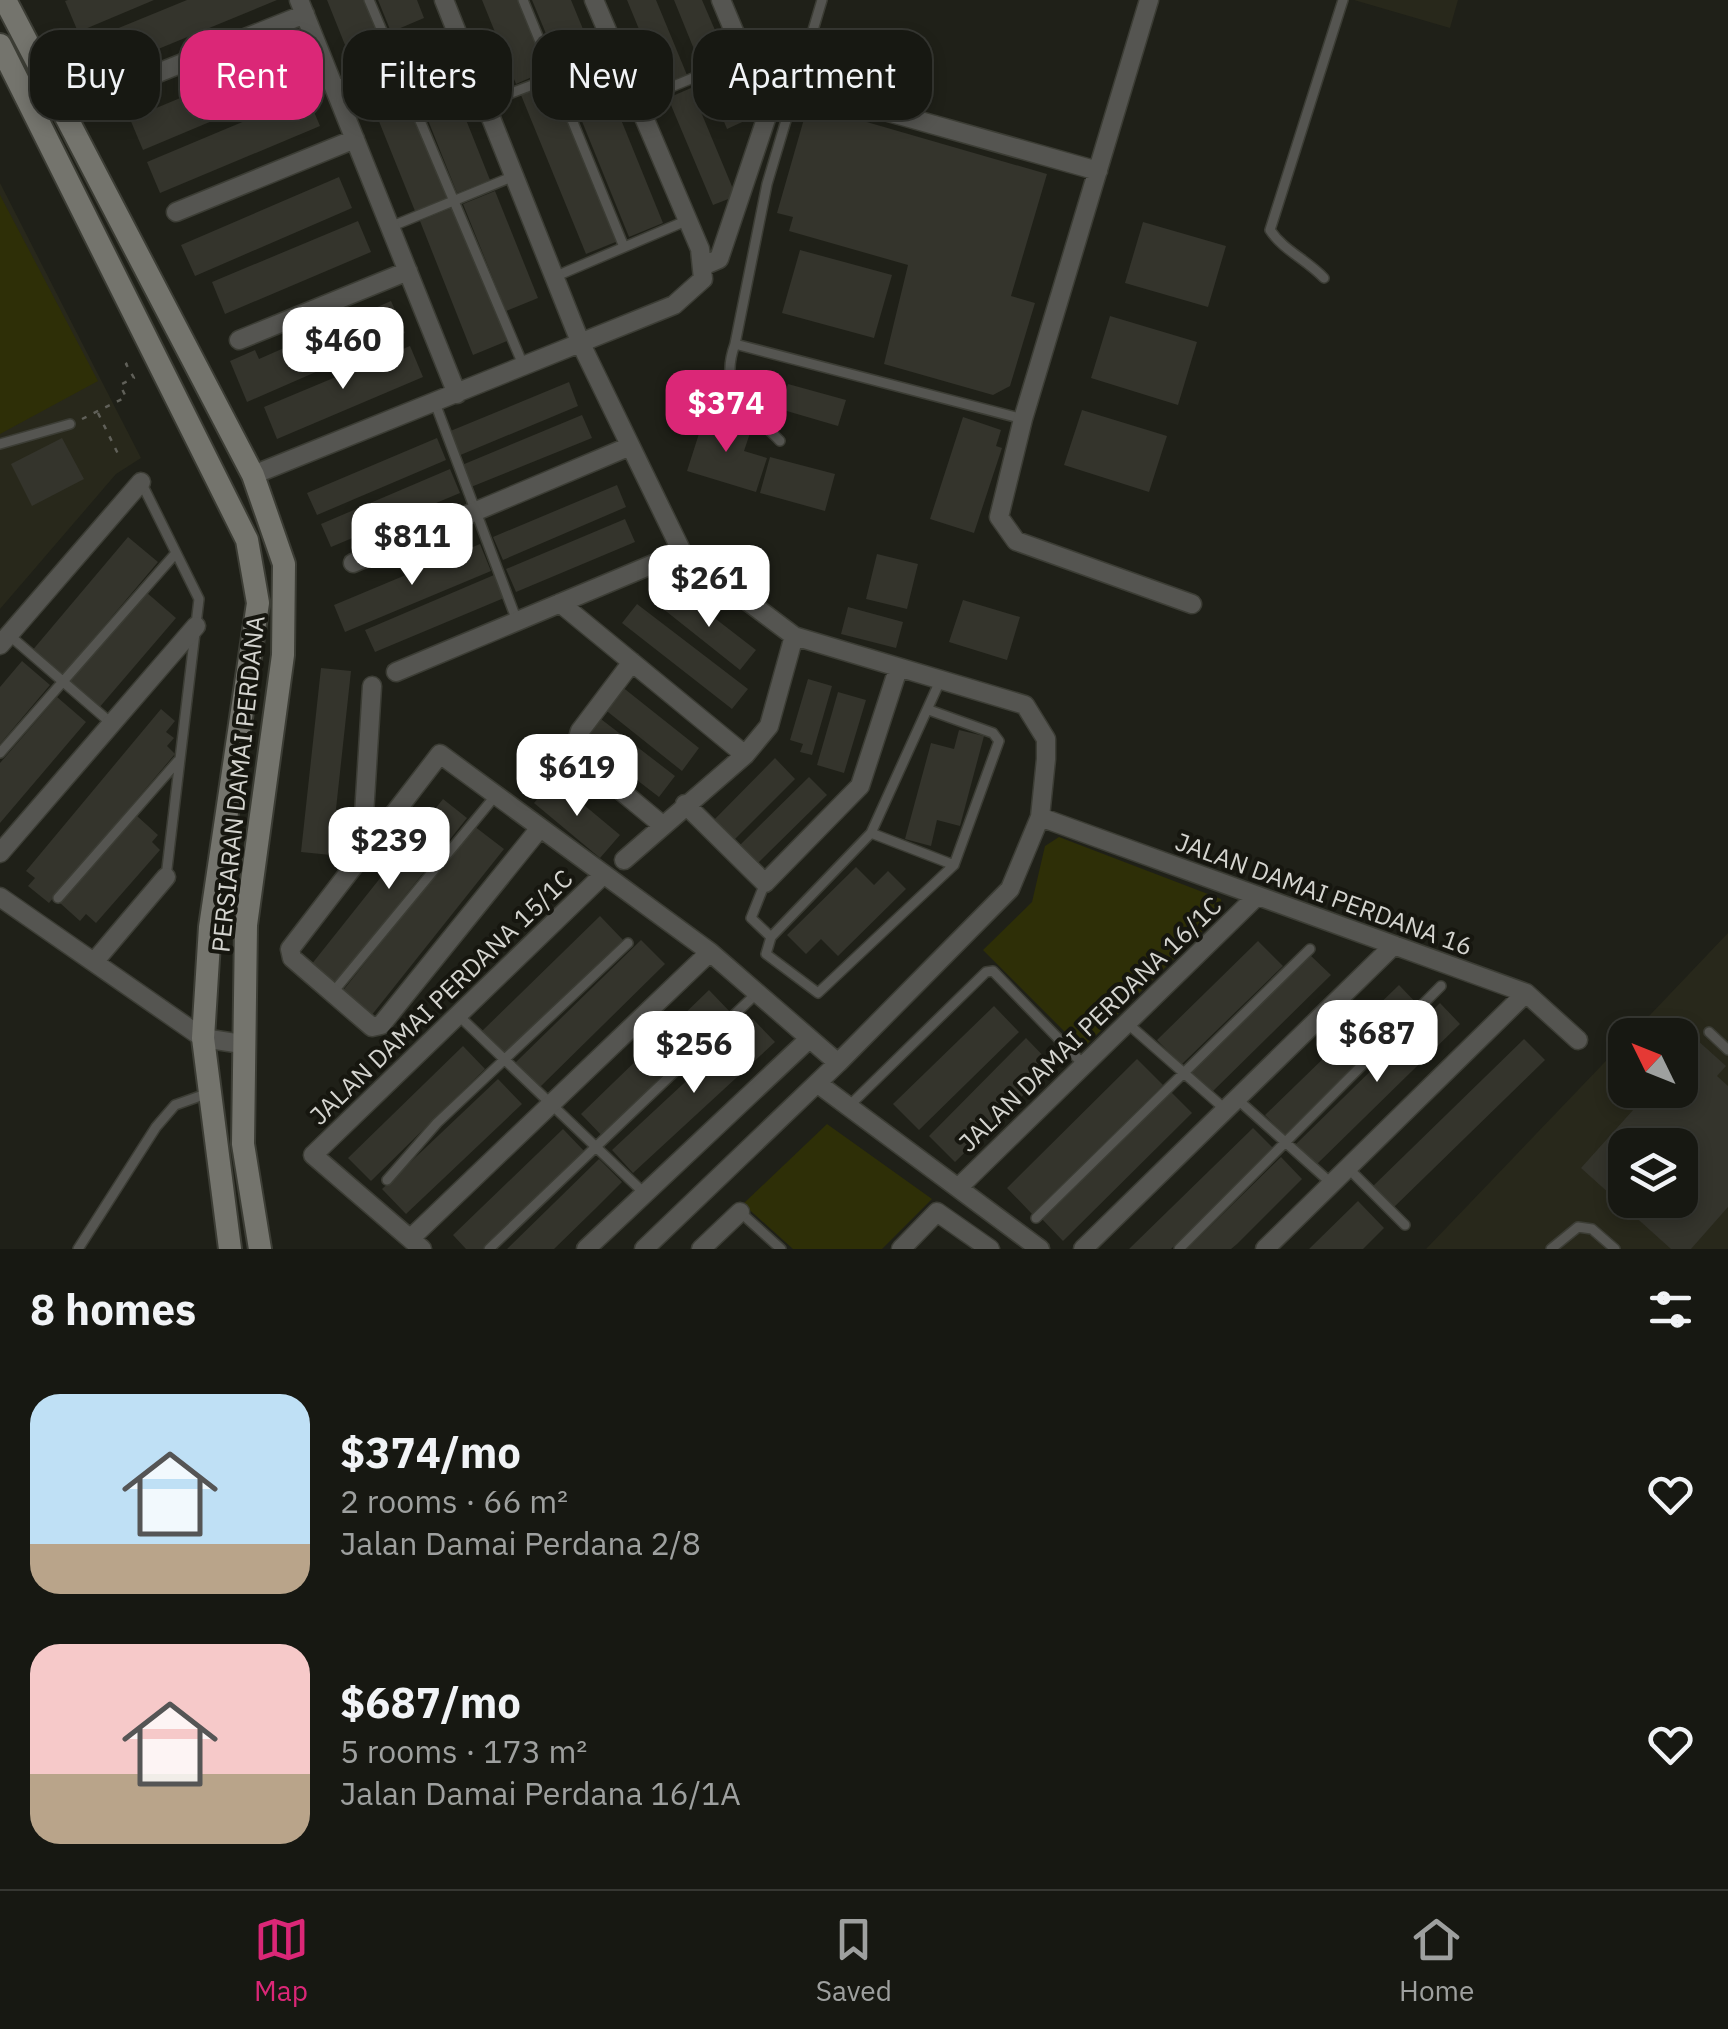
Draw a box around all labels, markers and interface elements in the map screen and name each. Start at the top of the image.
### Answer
chip: Buy [30,30,160,120]
chip: Rent [180,30,323,120]
chip: Filters [343,30,512,120]
chip: New [532,30,673,120]
chip: Apartment [693,30,932,120]
pin: $460 [284,307,402,392]
text: $460 [305,318,381,360]
pin: $374 [667,370,785,455]
text: $374 [688,381,764,423]
pin: $811 [353,503,471,588]
text: $811 [374,514,450,556]
pin: $261 [650,545,768,630]
text: $261 [671,556,747,598]
street label: PERSIARAN DAMAI PERDANA [203,614,272,954]
pin: $619 [518,734,636,819]
text: $619 [539,745,615,787]
pin: $239 [330,807,448,892]
text: $239 [351,818,427,860]
street label: JALAN DAMAI PERDANA 16 [1171,824,1477,963]
street label: JALAN DAMAI PERDANA 15/1C [302,862,579,1131]
street label: JALAN DAMAI PERDANA 16/1C [951,889,1228,1158]
pin: $687 [1318,1000,1436,1085]
pin: $256 [635,1011,753,1096]
text: $687 [1339,1011,1415,1053]
north arrow [1608,1018,1698,1108]
map controls [1608,1018,1698,1218]
text: $256 [656,1022,732,1064]
button: layers [1608,1128,1698,1218]
text: 8 homes [30,1282,196,1337]
icon: filters [1643,1282,1698,1337]
text: $374/mo [340,1425,521,1480]
icon: home [110,1434,230,1554]
icon: heart [1643,1467,1698,1522]
text: 2 rooms · 66 m² [340,1480,568,1522]
text: Jalan Damai Perdana 2/8 [340,1522,701,1564]
text: $687/mo [340,1675,521,1730]
icon: home [110,1684,230,1804]
icon: heart [1643,1717,1698,1772]
text: 5 rooms · 173 m² [340,1730,587,1772]
text: Jalan Damai Perdana 16/1A [340,1772,741,1814]
tab: Map [254,1912,309,2009]
tab: Saved [816,1912,892,2009]
tab: Home [1399,1912,1474,2009]

